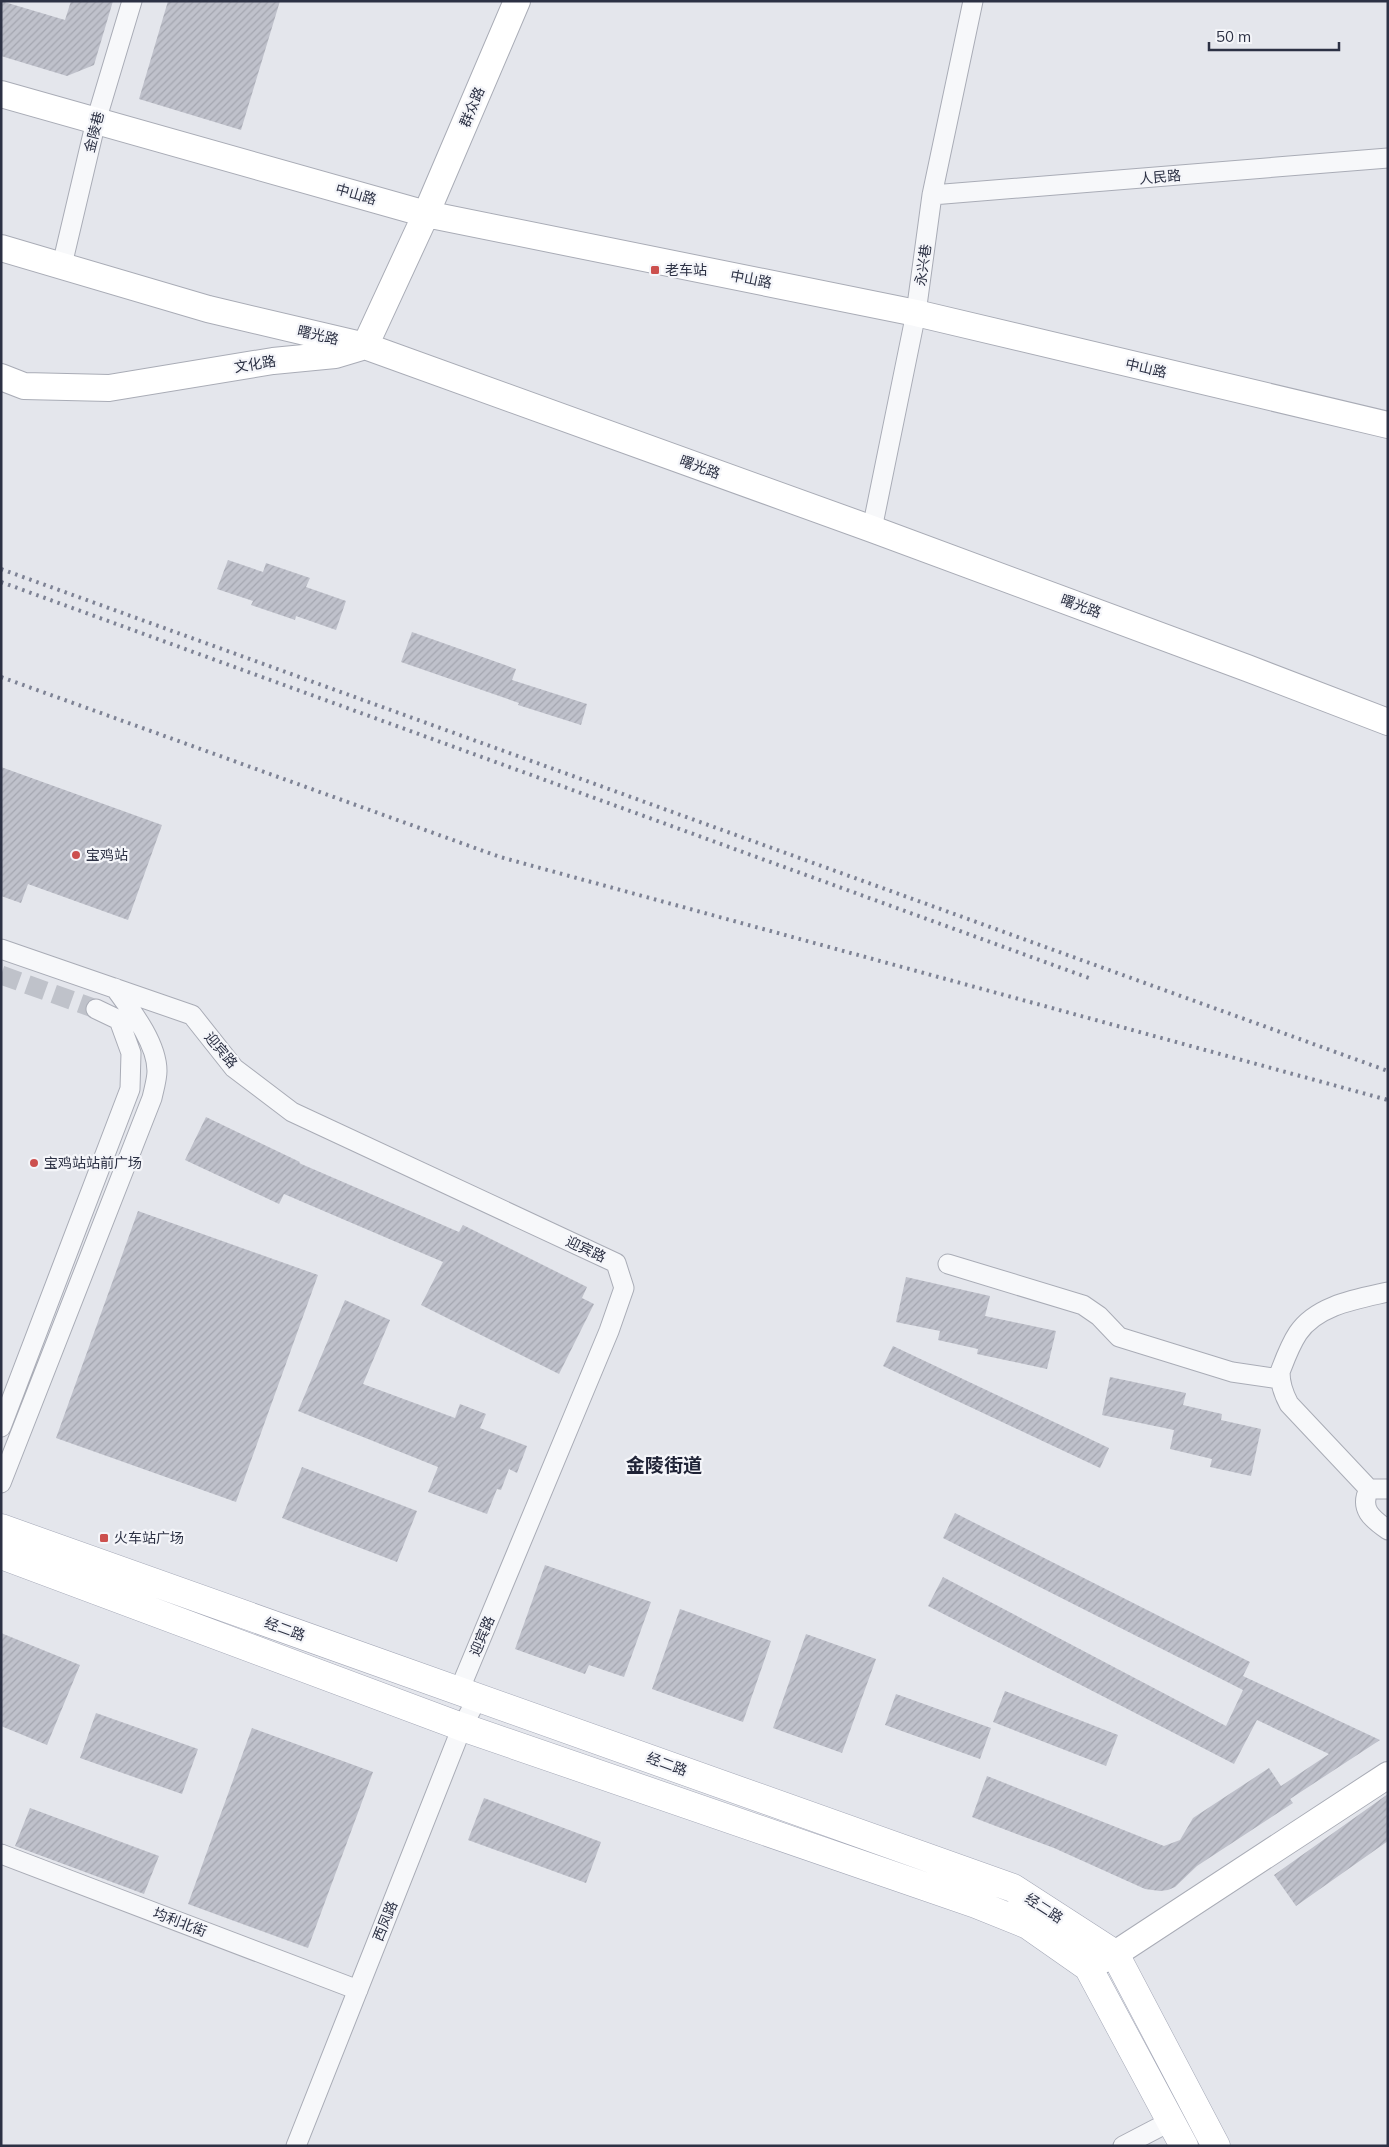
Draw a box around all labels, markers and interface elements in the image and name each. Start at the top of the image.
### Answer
scale bar [1209,20,1339,52]
text: 50 m [1216,27,1251,46]
street label: 群众路 [456,84,488,130]
street label: 金陵巷 [80,109,108,155]
street label: 人民路 [1138,166,1182,188]
street label: 中山路 [333,180,379,208]
street label: 永兴巷 [911,243,935,287]
place label: 老车站 [665,261,707,279]
marker: 老车站 [649,264,661,276]
street label: 中山路 [729,266,773,292]
street label: 曙光路 [296,322,340,348]
street label: 文化路 [233,352,277,376]
street label: 中山路 [1124,355,1168,381]
street label: 曙光路 [677,451,723,483]
street label: 曙光路 [1058,590,1104,622]
place label: 宝鸡站 [86,846,128,864]
marker: 宝鸡站 [70,849,82,861]
street label: 迎宾路 [201,1028,241,1072]
place label: 宝鸡站站前广场 [44,1154,142,1172]
marker: 宝鸡站站前广场 [28,1157,40,1169]
street label: 迎宾路 [563,1232,609,1266]
district label: 金陵街道 [626,1453,702,1477]
place label: 火车站广场 [114,1529,184,1547]
marker: 火车站广场 [98,1532,110,1544]
street label: 经二路 [262,1613,308,1645]
street label: 迎宾路 [466,1613,498,1659]
street label: 经二路 [644,1748,690,1780]
street label: 经二路 [1021,1889,1067,1927]
street label: 西凤路 [369,1898,401,1944]
street label: 均利北街 [151,1904,209,1940]

